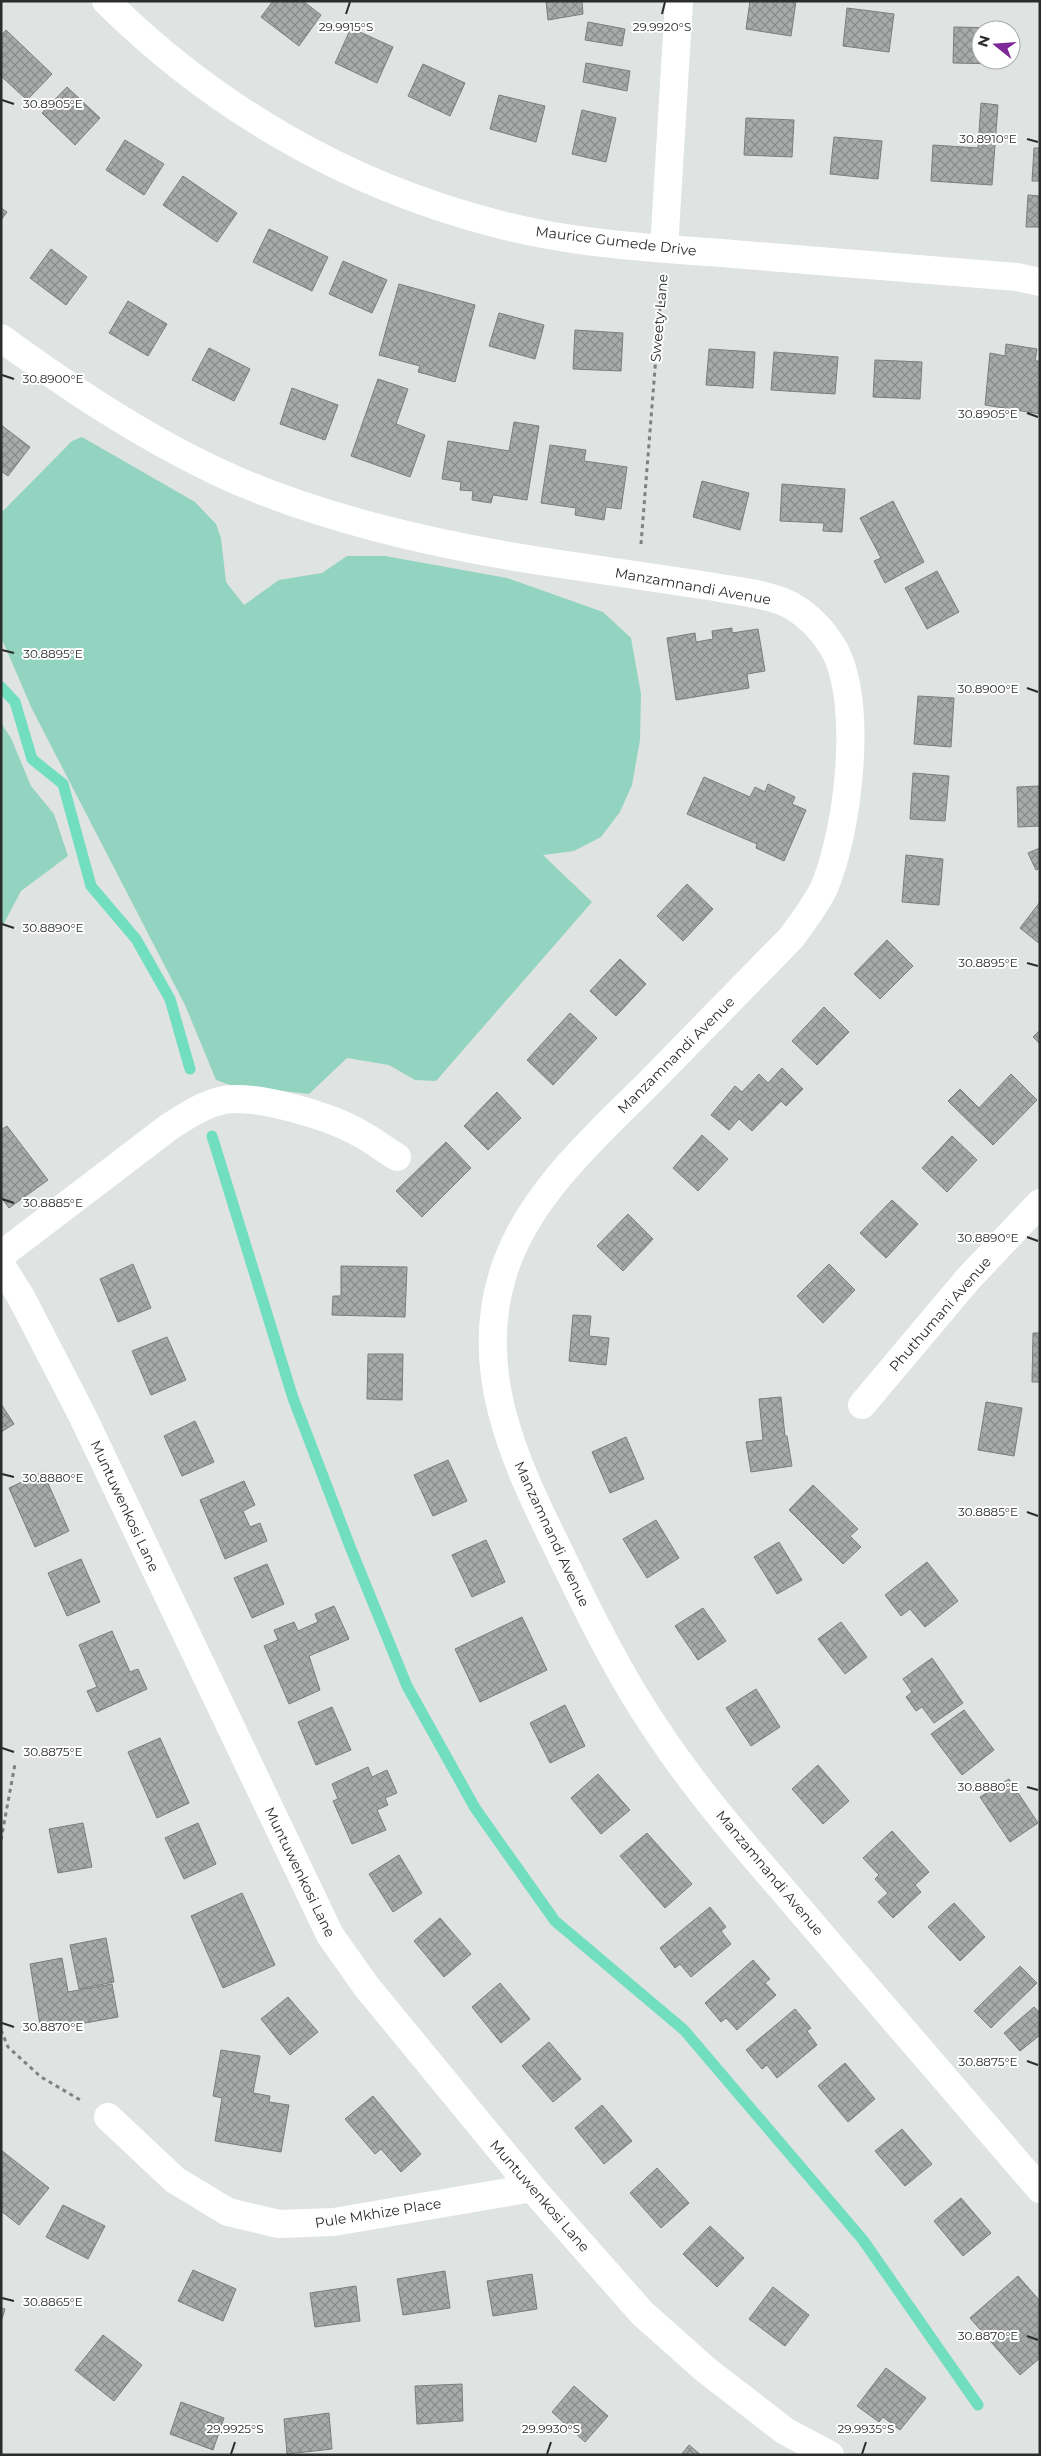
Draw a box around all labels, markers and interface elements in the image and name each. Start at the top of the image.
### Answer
text: 29.9915°S [319,19,373,34]
text: 29.9920°S [633,19,691,34]
north arrow [971,20,1021,70]
text: N [973,33,994,49]
text: 30.8905°E [23,96,83,111]
text: 30.8910°E [959,131,1017,146]
street label: Maurice Gumede Drive [534,222,698,260]
street label: Sweety Lane [646,273,672,363]
text: 30.8900°E [22,371,84,386]
text: 30.8905°E [958,406,1018,421]
street label: Manzamnandi Avenue [613,563,773,609]
text: 30.8895°E [23,646,83,661]
text: 30.8900°E [957,681,1019,696]
text: 30.8890°E [23,920,83,935]
text: 30.8895°E [958,955,1018,970]
street label: Manzamnandi Avenue [614,993,738,1117]
text: 30.8885°E [23,1195,83,1210]
text: 30.8890°E [958,1230,1018,1245]
street label: Phuthumani Avenue [885,1253,995,1375]
street label: Muntuwenkosi Lane [87,1437,163,1575]
street label: Manzamnandi Avenue [510,1458,594,1610]
text: 30.8880°E [22,1470,84,1485]
text: 30.8885°E [958,1504,1018,1519]
text: 30.8875°E [23,1744,83,1759]
text: 30.8880°E [957,1779,1019,1794]
street label: Muntuwenkosi Lane [261,1804,339,1940]
street label: Manzamnandi Avenue [712,1807,828,1939]
text: 30.8870°E [23,2019,83,2034]
text: 30.8875°E [958,2054,1018,2069]
street label: Muntuwenkosi Lane [486,2136,594,2256]
street label: Pule Mkhize Place [313,2194,443,2232]
text: 30.8865°E [23,2294,83,2309]
text: 30.8870°E [958,2328,1018,2343]
text: 29.9925°S [206,2421,264,2436]
text: 29.9930°S [522,2421,580,2436]
text: 29.9935°S [838,2421,894,2436]

